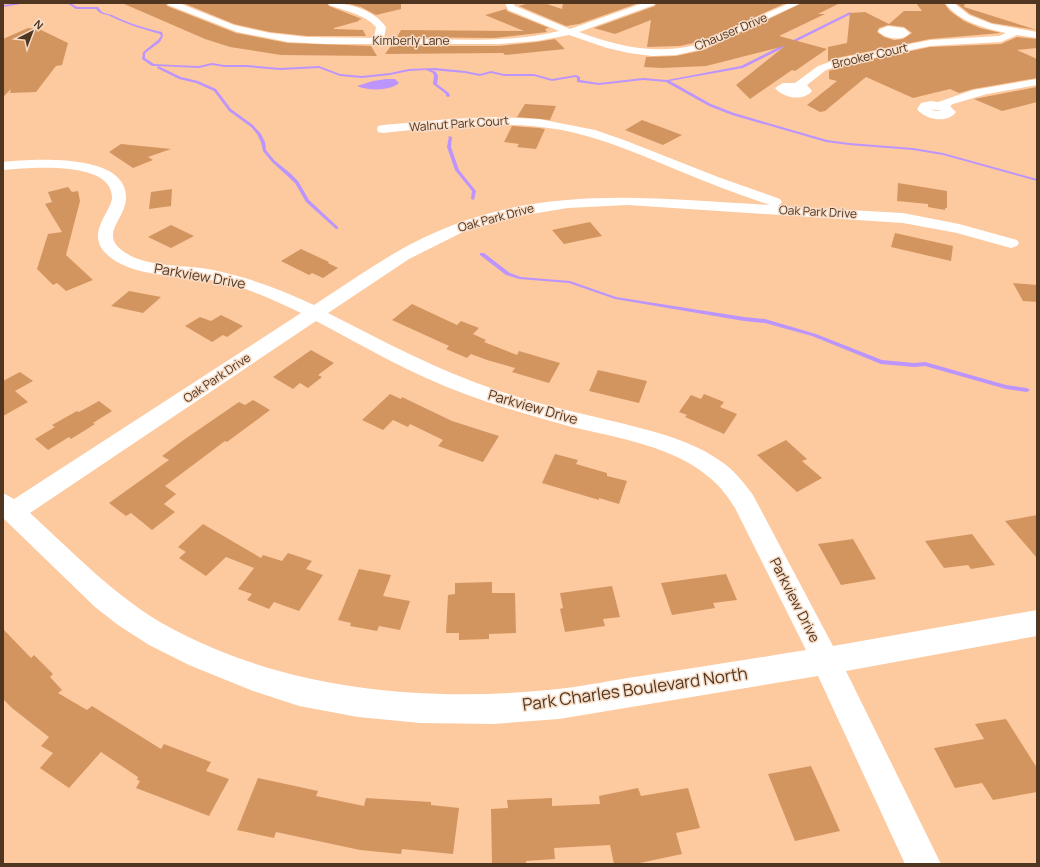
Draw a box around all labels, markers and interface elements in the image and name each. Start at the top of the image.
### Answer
street label: Chauser Drive [692,9,770,55]
north arrow [12,12,52,52]
text: N [31,16,47,32]
street label: Kimberly Lane [373,32,449,49]
street label: Brooker Court [830,38,910,72]
street label: Walnut Park Court [409,112,510,135]
street label: Oak Park Drive [456,199,536,236]
street label: Oak Park Drive [779,201,857,222]
street label: Parkview Drive [153,258,247,293]
street label: Oak Park Drive [180,349,254,406]
street label: Parkview Drive [486,385,580,428]
street label: Parkview Drive [766,554,825,645]
street label: Park Charles Boulevard North [521,661,749,716]

